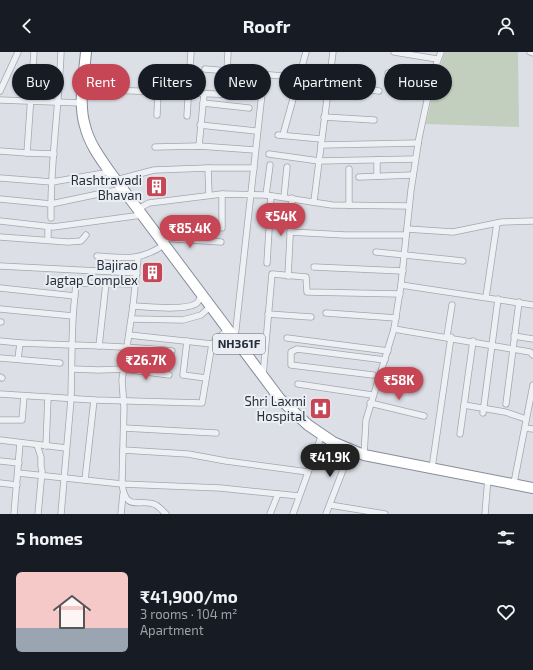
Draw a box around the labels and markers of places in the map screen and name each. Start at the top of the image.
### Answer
place label: Rashtravadi Bhavan [71,172,142,203]
building icon: Rashtravadi Bhavan [144,174,170,200]
pin: ₹54K [257,203,305,237]
pin: ₹85.4K [157,215,223,249]
place label: Bajirao Jagtap Complex [45,257,138,288]
building icon: Bajirao Jagtap Complex [140,259,166,285]
pin: ₹26.7K [113,347,179,381]
pin: ₹58K [375,367,423,401]
place label: Shri Laxmi Hospital [245,393,306,424]
hospital icon: Shri Laxmi Hospital [308,395,334,421]
pin: ₹41.9K [297,444,363,478]

